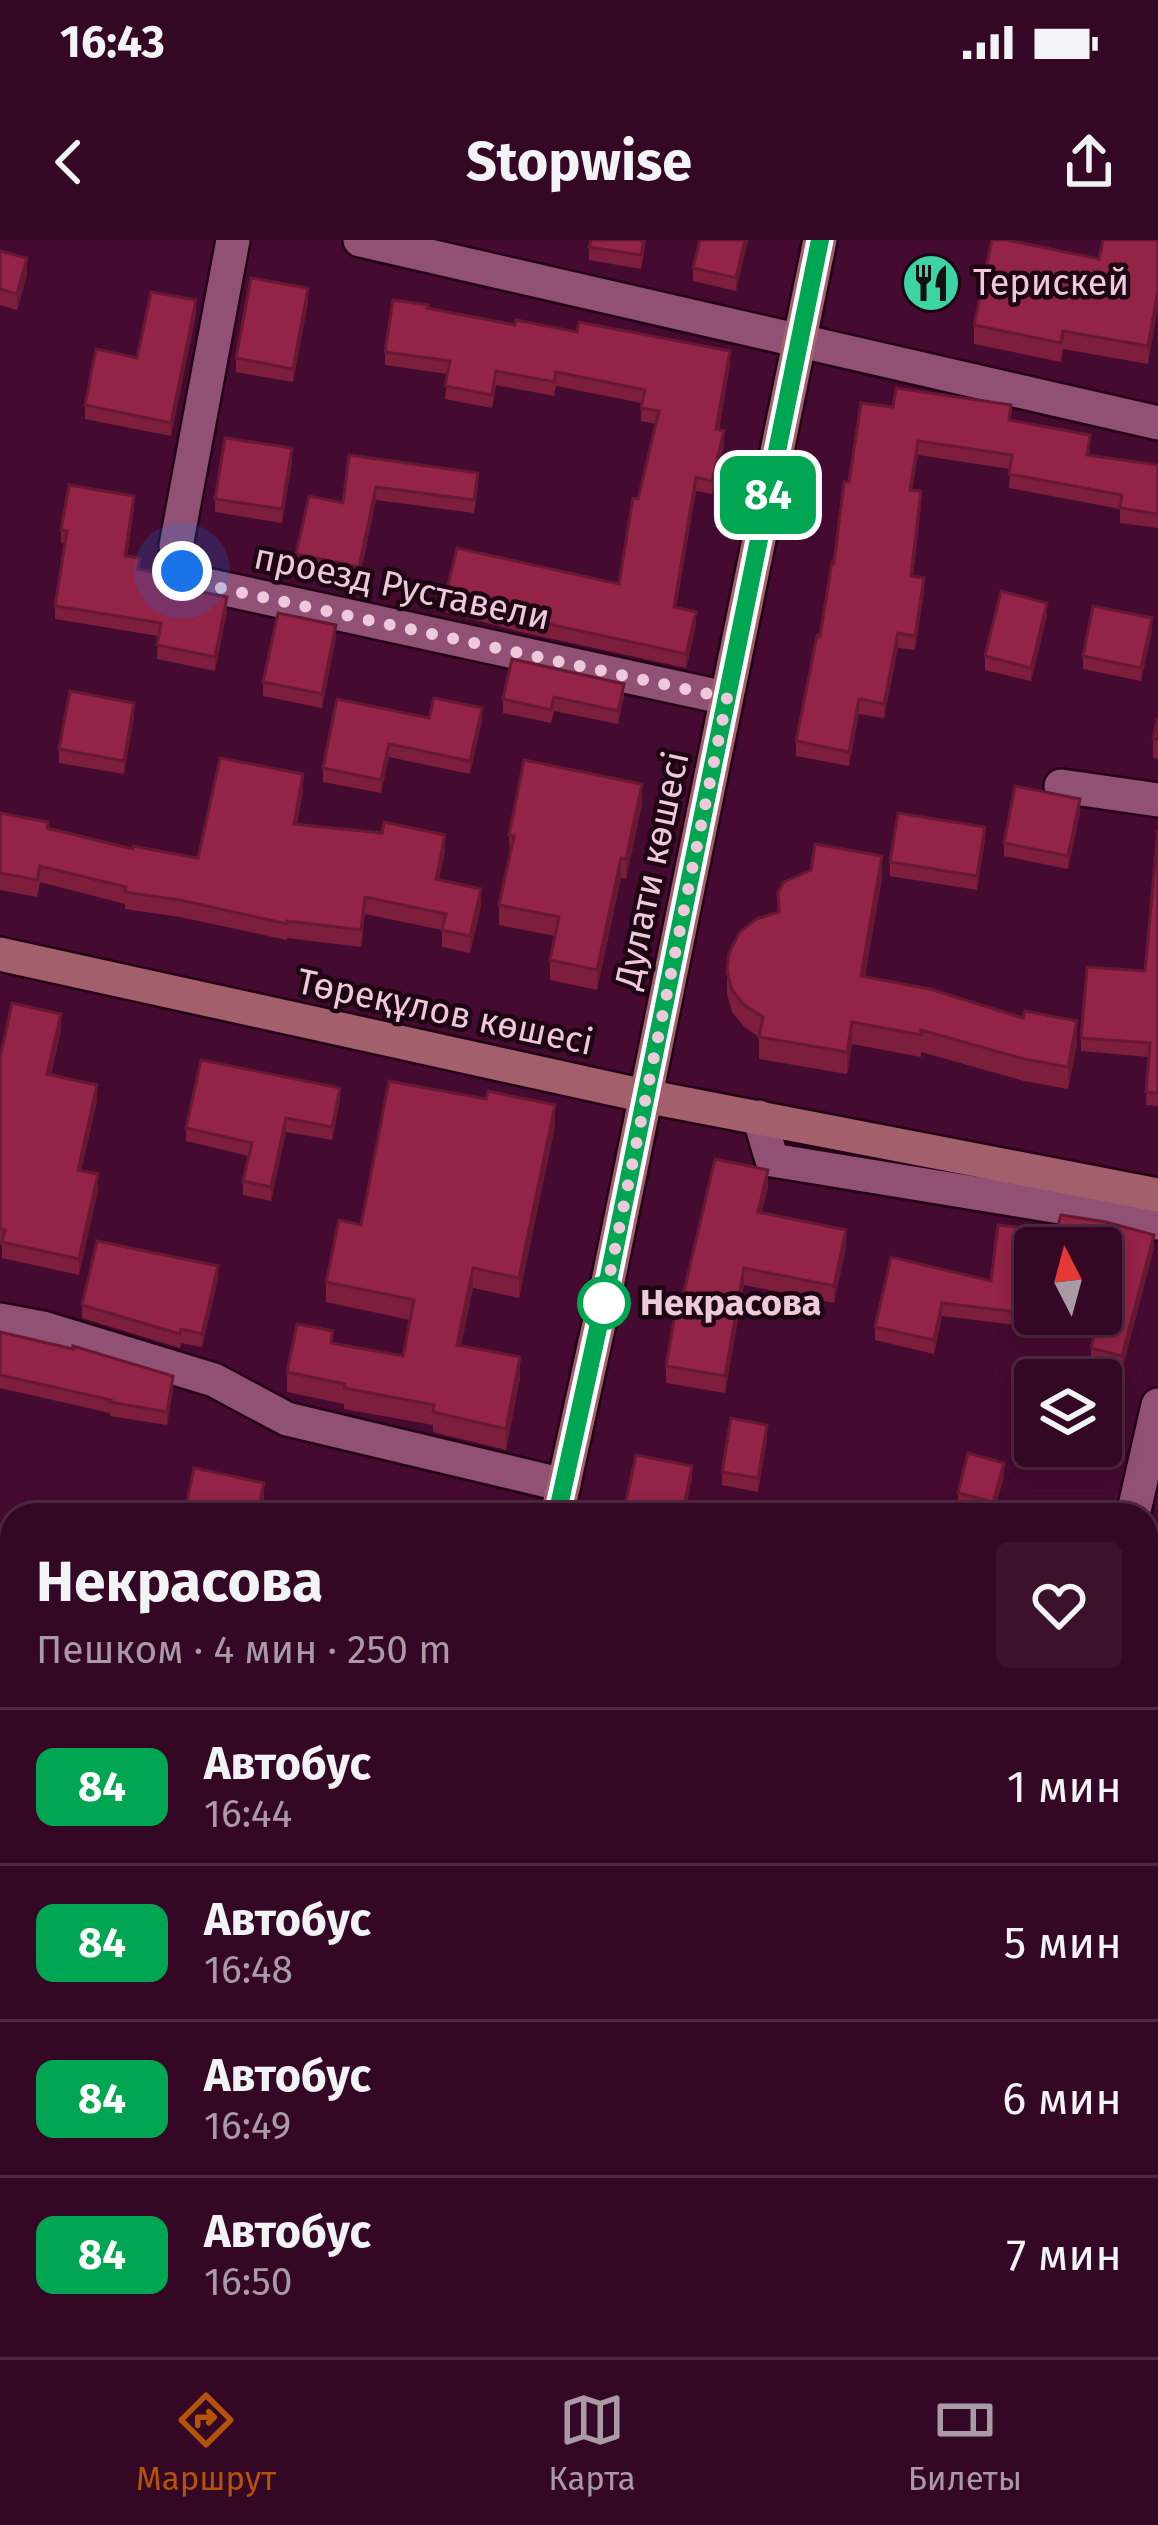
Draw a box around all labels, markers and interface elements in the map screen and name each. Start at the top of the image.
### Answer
text: 16:43 [60,15,165,69]
icon: back [36,129,102,195]
icon: share [1056,129,1122,195]
text: Stopwise [466,130,692,194]
restaurant icon: Терискей [900,252,962,314]
place label: Терискей [973,261,1129,305]
line badge: 84 [714,456,822,534]
text: 84 [744,470,792,520]
street label: проезд Руставели [250,534,554,640]
your location [152,541,212,601]
street label: Дулати көшесі [605,747,699,994]
street label: Төреқұлов көшесі [293,959,597,1065]
north arrow [1014,1227,1122,1335]
map controls [1014,1227,1122,1467]
marker: Некрасова [579,1278,629,1328]
place label: Некрасова [640,1281,821,1325]
button: layers [1014,1359,1122,1467]
button: heart [996,1542,1122,1668]
text: Некрасова [36,1548,323,1616]
text: Пешком · 4 мин · 250 m [36,1627,452,1673]
text: Автобус [204,1737,371,1791]
text: 1 мин [1007,1760,1122,1814]
text: 84 [78,1762,126,1812]
text: 16:44 [204,1791,292,1837]
text: Автобус [204,1893,371,1947]
text: 5 мин [1004,1916,1122,1970]
text: 84 [78,1918,126,1968]
text: 16:48 [204,1947,293,1993]
text: Автобус [204,2049,371,2103]
text: 6 мин [1002,2072,1122,2126]
text: 84 [78,2074,126,2124]
text: 16:49 [204,2103,291,2149]
text: Автобус [204,2205,371,2259]
text: 7 мин [1006,2228,1122,2282]
text: 84 [78,2230,126,2280]
text: 16:50 [204,2259,293,2305]
tab: Маршрут [136,2387,276,2499]
tab: Карта [548,2387,636,2499]
tab: Билеты [908,2387,1022,2499]

